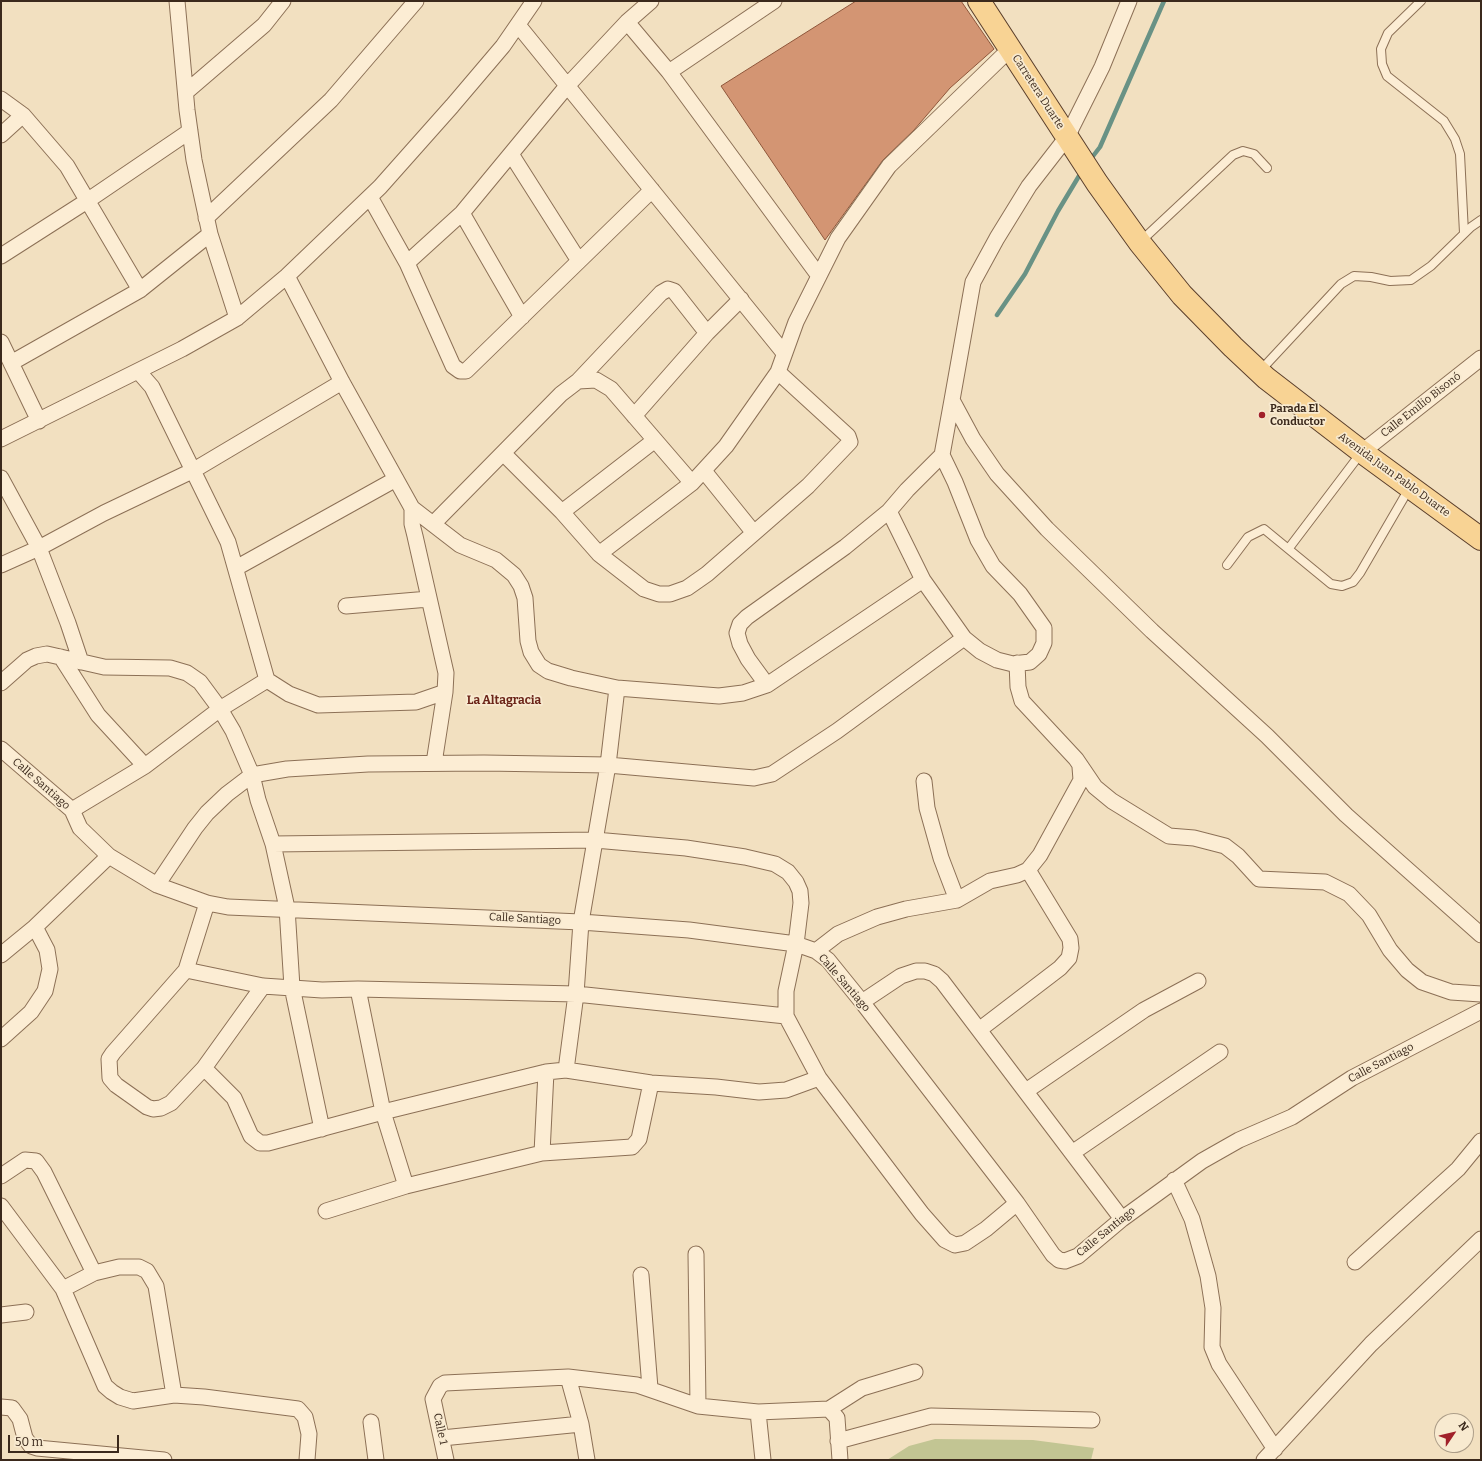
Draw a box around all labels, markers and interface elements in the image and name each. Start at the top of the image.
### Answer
street label: Carretera Duarte [1009,52,1067,132]
street label: Calle Emilio Bisonó [1378,370,1464,440]
place label: Parada El Conductor [1270,402,1325,428]
marker: Parada El Conductor [1257,410,1267,420]
street label: Avenida Juan Pablo Duarte [1336,430,1452,520]
district label: La Altagracia [467,694,541,708]
street label: Calle Santiago [9,755,73,813]
street label: Calle Santiago [489,911,561,927]
street label: Calle Santiago [815,951,873,1015]
street label: Calle Santiago [1346,1040,1416,1086]
street label: Calle Santiago [1074,1204,1138,1260]
street label: Calle 1 [430,1412,450,1446]
north arrow [1434,1413,1474,1453]
text: N [1456,1419,1471,1434]
scale bar [10,1427,121,1453]
text: 50 m [15,1435,43,1449]

